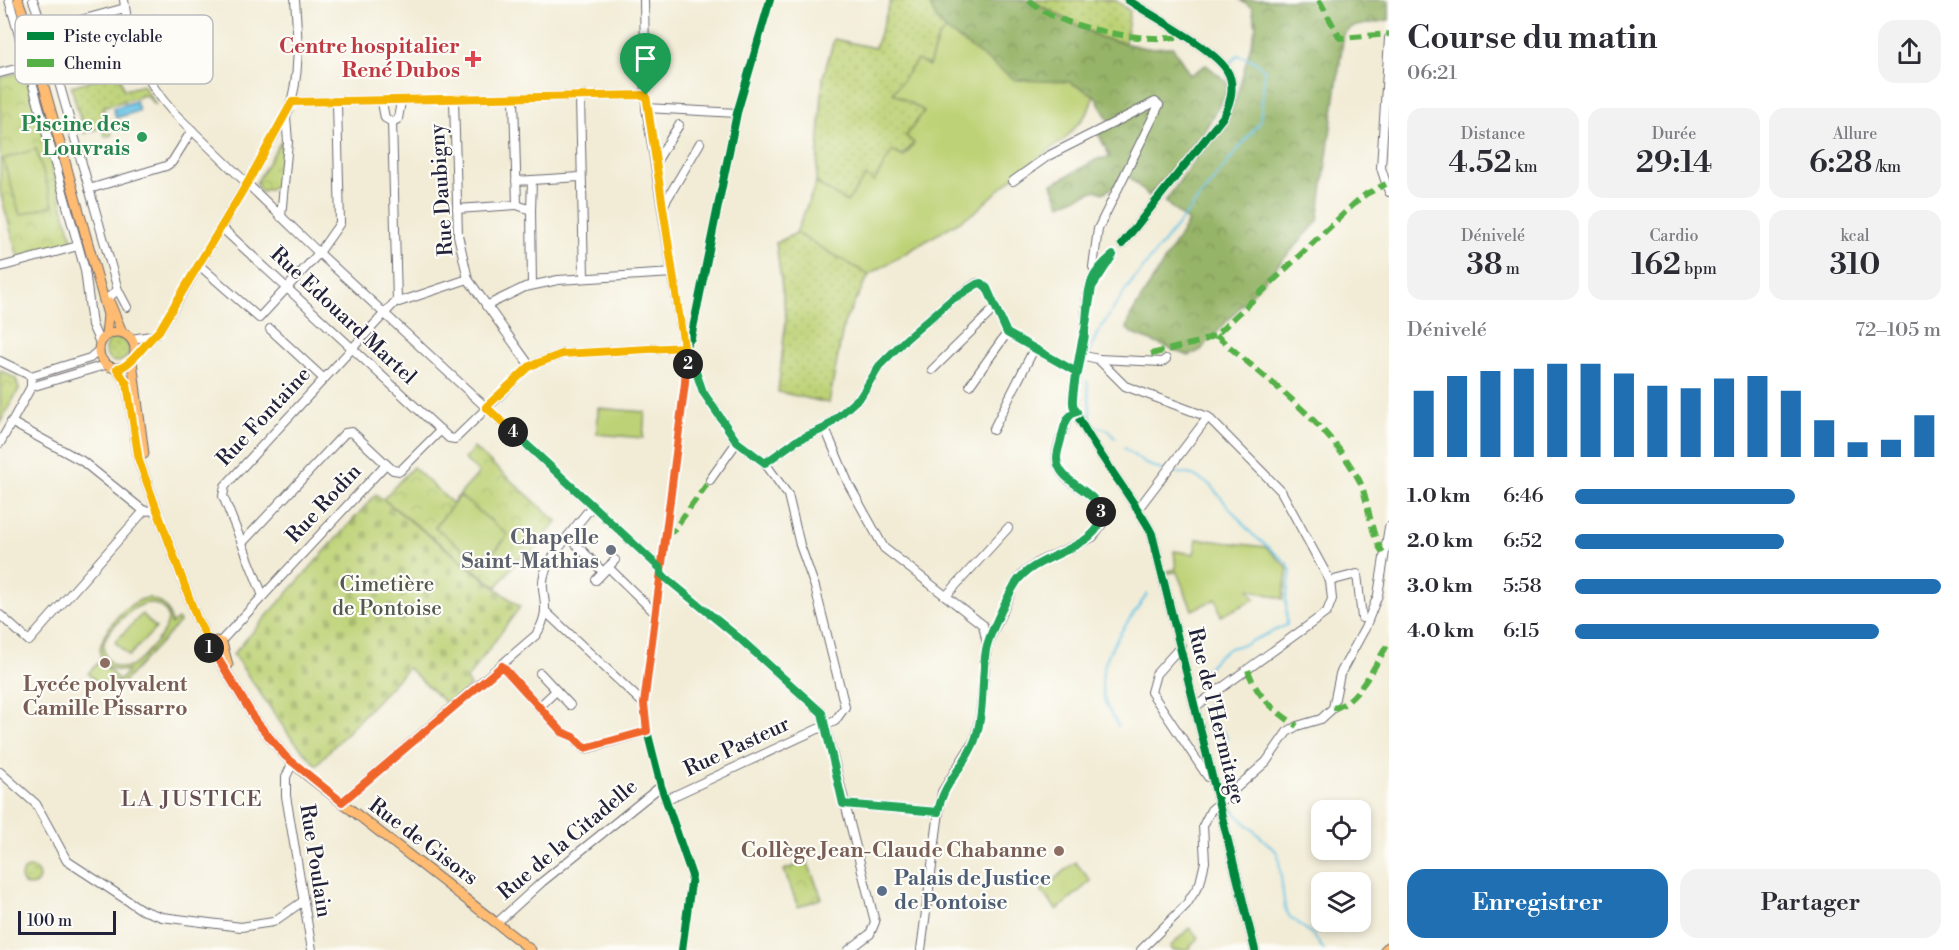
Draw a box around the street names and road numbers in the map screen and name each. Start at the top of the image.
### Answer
street label: Rue Daubigny [424,122,460,257]
street label: Rue Edouard Martel [265,242,421,390]
street label: Rue Fontaine [211,362,317,472]
street label: Rue Rodin [281,459,368,549]
street label: Rue de l'Hermitage [1182,625,1250,807]
street label: Rue Pasteur [680,711,794,783]
street label: Rue de la Citadelle [493,774,643,906]
street label: Rue de Gisors [363,793,483,891]
street label: Rue Poulain [293,802,337,920]

